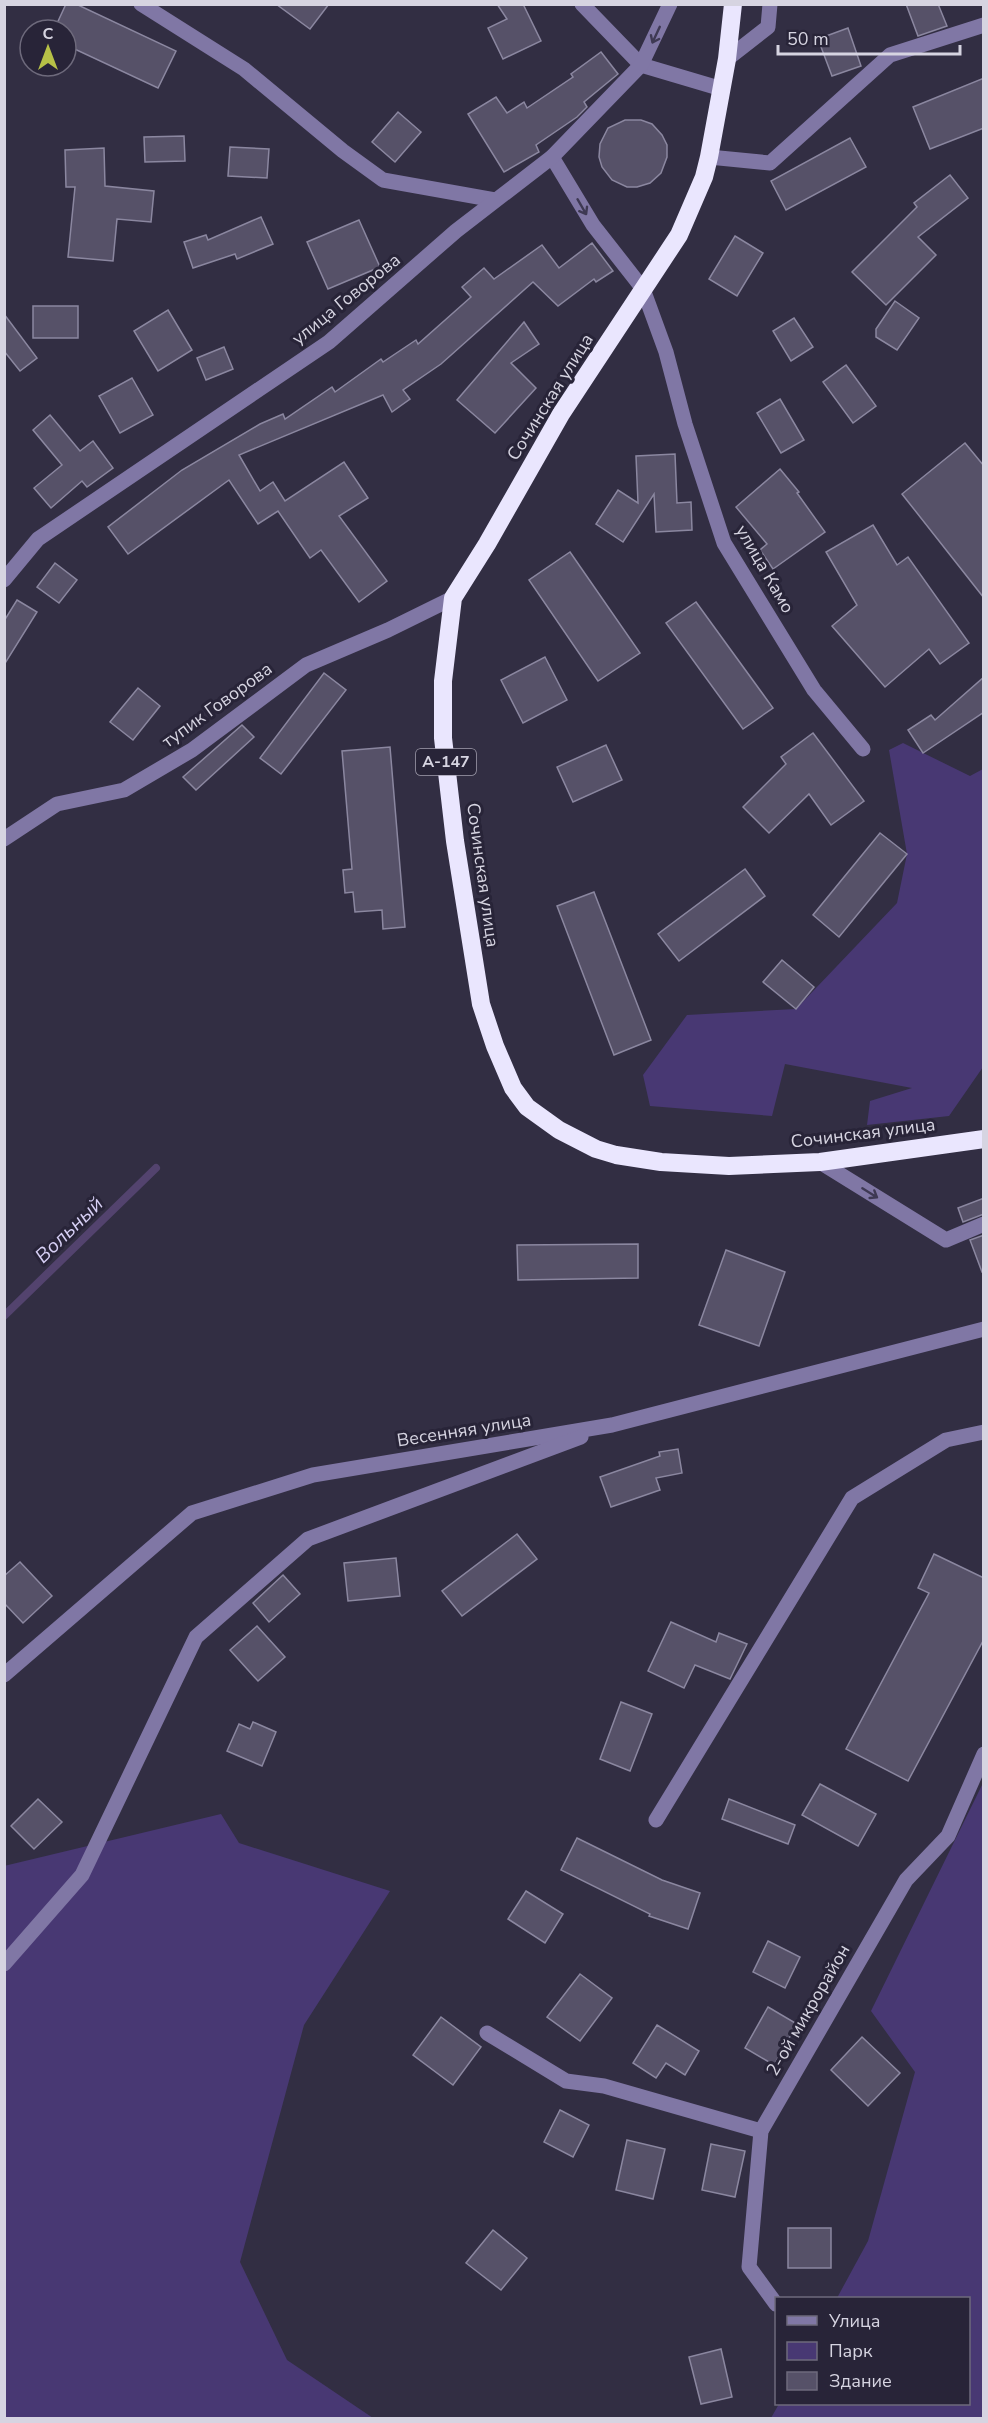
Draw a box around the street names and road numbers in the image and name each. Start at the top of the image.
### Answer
street label: улица Говорова [287,248,405,350]
street label: Сочинская улица [501,329,599,465]
street label: улица Камо [730,521,800,617]
street label: тупик Говорова [157,657,277,753]
road number: А-147 [416,749,476,775]
street label: Сочинская улица [461,801,505,949]
street label: Сочинская улица [789,1112,937,1154]
street label: Весенняя улица [395,1408,533,1452]
street label: 2-ой микрорайон [761,1940,855,2080]

